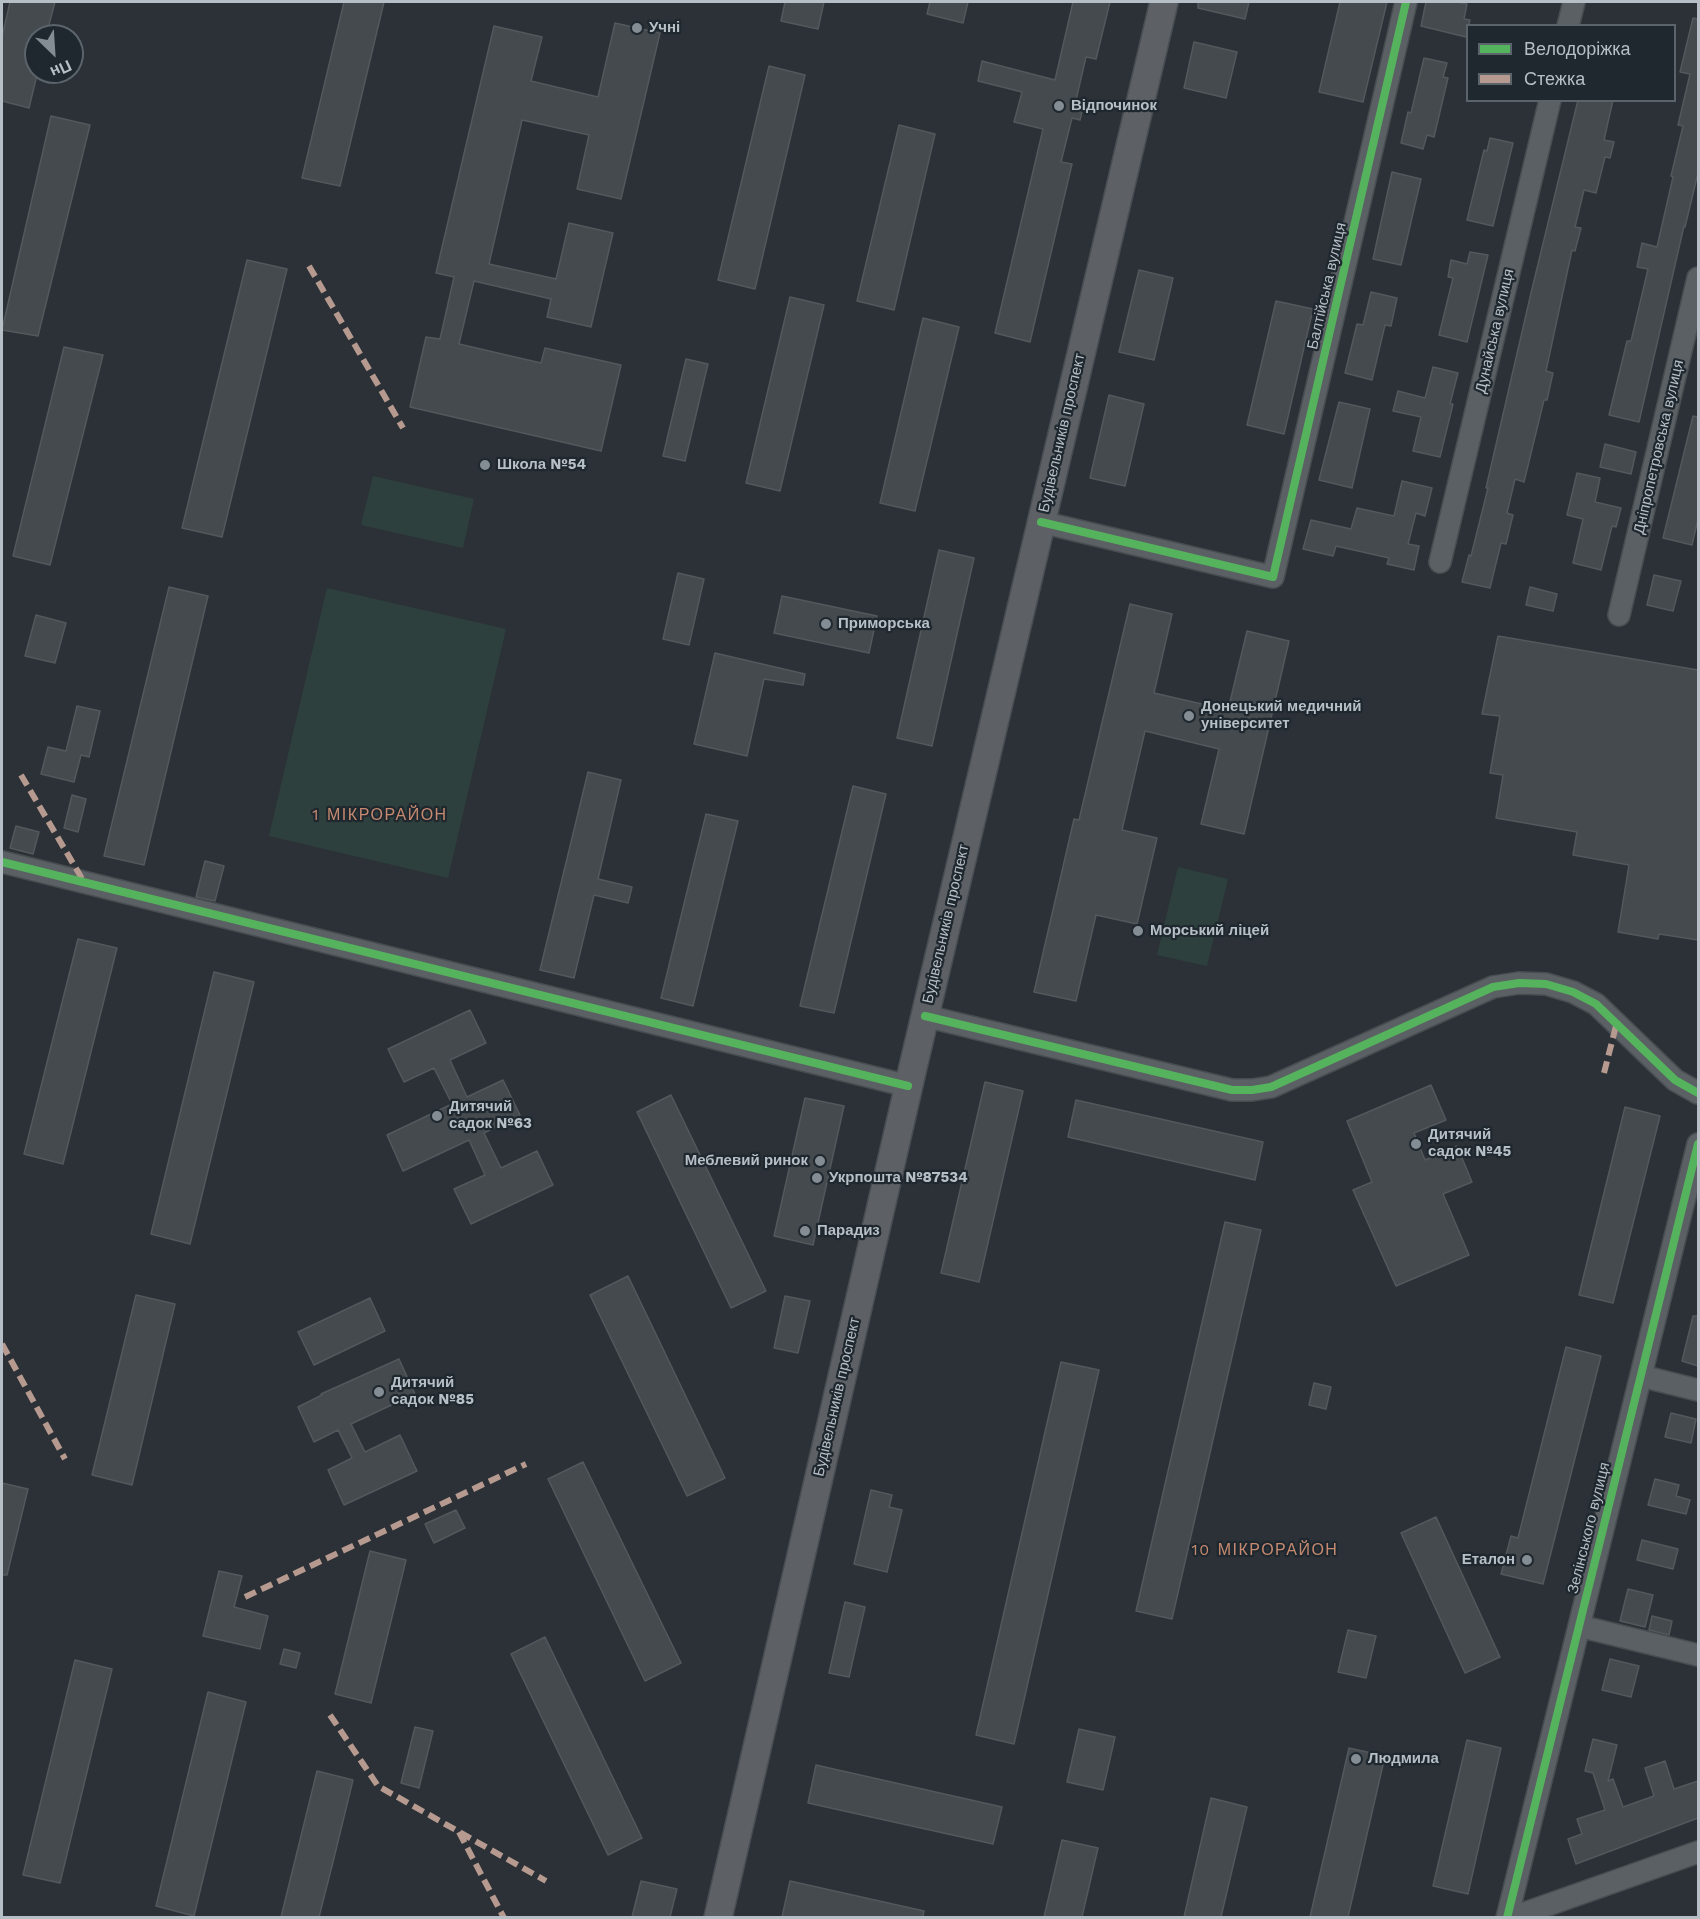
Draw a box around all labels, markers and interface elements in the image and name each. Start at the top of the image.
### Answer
place label: Учні [649,19,680,37]
marker: Учні [630,21,644,35]
north arrow [24,24,84,84]
legend [1466,24,1676,102]
text: Велодоріжка [1524,38,1631,59]
text: Пн [47,56,75,82]
text: Стежка [1524,68,1585,89]
place label: Відпочинок [1071,97,1157,115]
marker: Відпочинок [1052,99,1066,113]
street label: Балтійська вулиця [1304,221,1350,351]
street label: Дунайська вулиця [1472,267,1518,395]
street label: Будівельників проспект [1035,352,1089,514]
street label: Дніпропетровська вулиця [1630,358,1688,536]
place label: Школа №54 [497,456,586,474]
marker: Школа №54 [478,458,492,472]
place label: Приморська [838,615,930,633]
marker: Приморська [819,617,833,631]
place label: Донецький медичний університет [1201,698,1362,733]
marker: Донецький медичний університет [1182,709,1196,723]
district label: 1 МІКРОРАЙОН [312,805,448,825]
street label: Будівельників проспект [919,843,973,1005]
place label: Морський ліцей [1150,922,1269,940]
marker: Морський ліцей [1131,924,1145,938]
place label: Дитячий садок №63 [449,1098,532,1133]
marker: Дитячий садок №63 [430,1109,444,1123]
place label: Дитячий садок №45 [1428,1126,1511,1161]
marker: Дитячий садок №45 [1409,1137,1423,1151]
place label: Меблевий ринок [685,1152,808,1170]
marker: Меблевий ринок [813,1154,827,1168]
place label: Укрпошта №87534 [829,1169,968,1187]
marker: Укрпошта №87534 [810,1171,824,1185]
place label: Парадиз [817,1222,880,1240]
marker: Парадиз [798,1224,812,1238]
street label: Будівельників проспект [810,1316,864,1478]
place label: Дитячий садок №85 [391,1374,474,1409]
marker: Дитячий садок №85 [372,1385,386,1399]
street label: Зелінського вулиця [1564,1460,1614,1596]
district label: 10 МІКРОРАЙОН [1192,1540,1338,1560]
place label: Еталон [1462,1551,1515,1569]
marker: Еталон [1520,1553,1534,1567]
place label: Людмила [1368,1750,1439,1768]
marker: Людмила [1349,1752,1363,1766]

